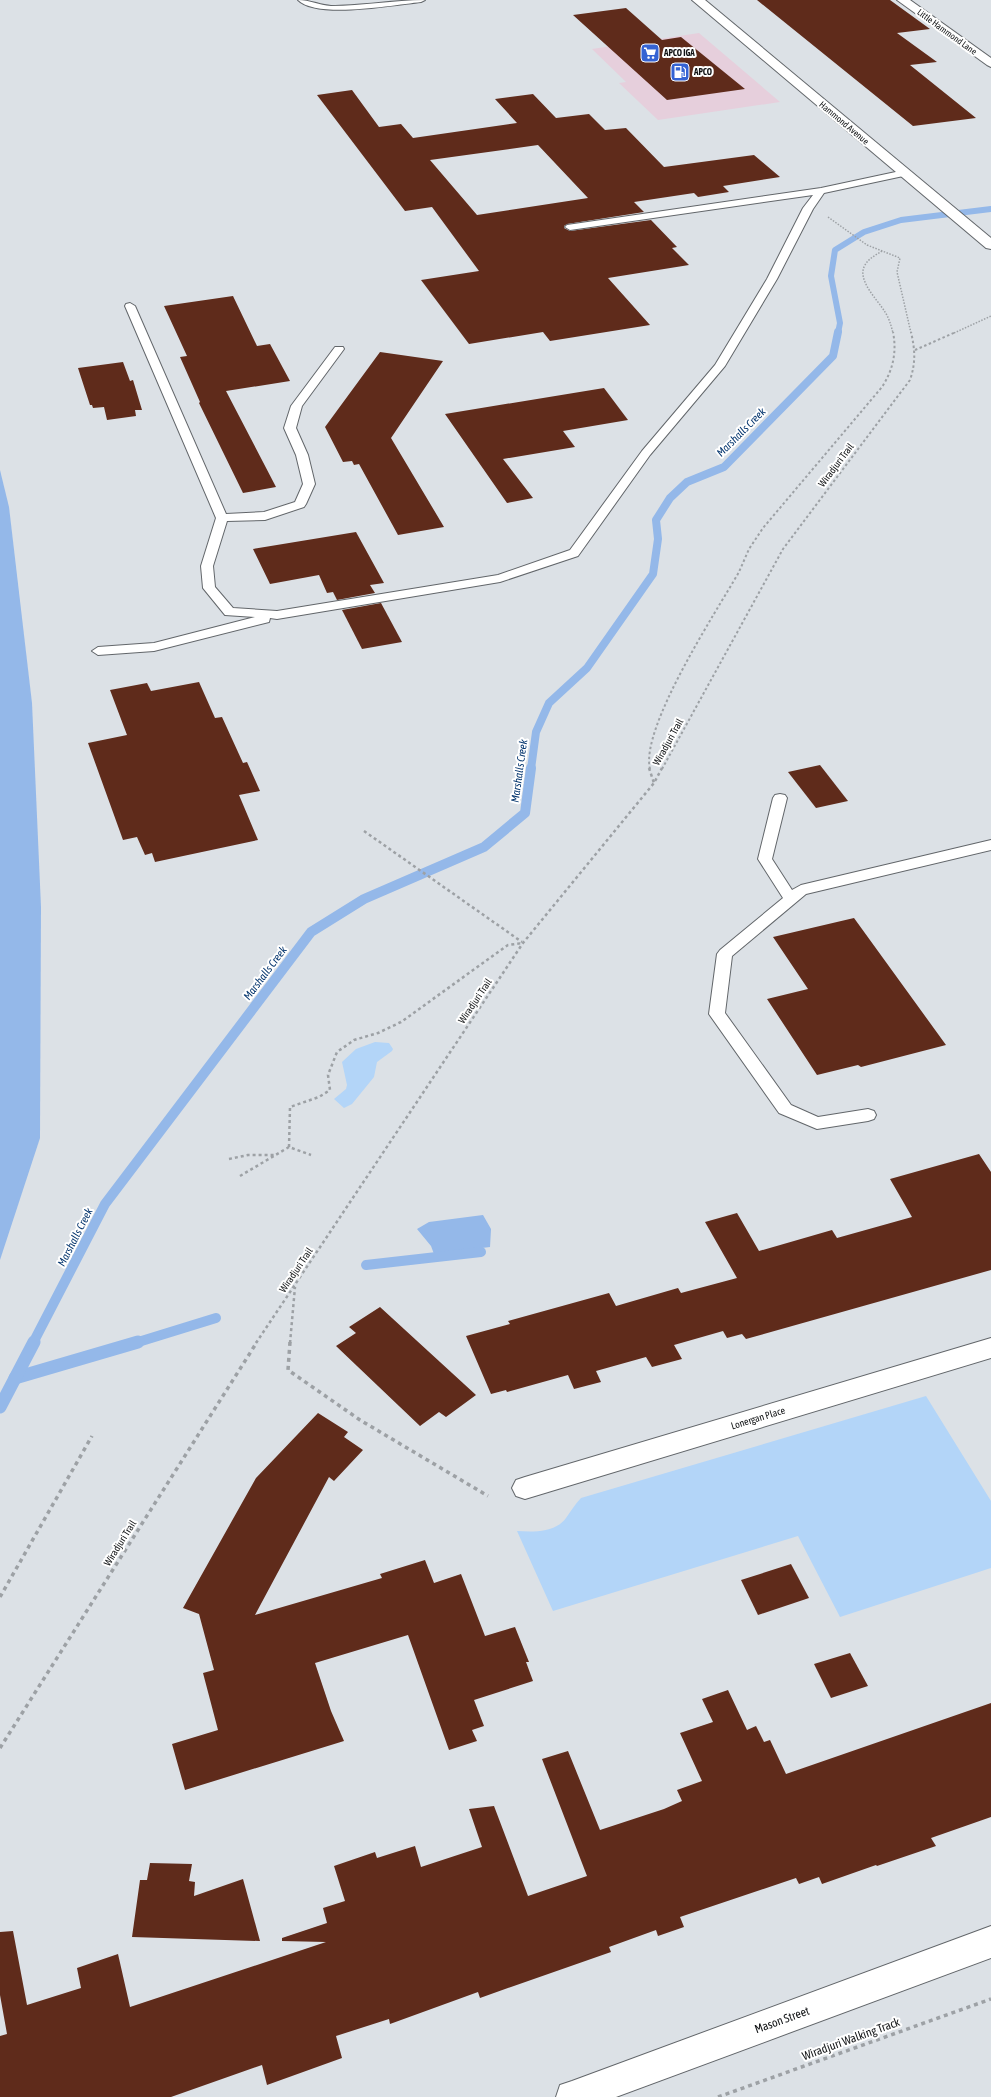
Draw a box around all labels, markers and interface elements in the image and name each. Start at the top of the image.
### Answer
street label: Little Hammond Lane [915,7,979,57]
supermarket icon: APCO IGA [639,42,661,64]
place label: APCO IGA [663,48,695,58]
fuel station icon: APCO [669,61,691,83]
place label: APCO [693,67,712,77]
street label: Hammond Avenue [817,99,871,147]
water label: Marshalls Creek [714,405,768,459]
street label: Wiradjuri Trail [816,441,856,489]
street label: Wiradjuri Trail [651,716,685,767]
water label: Marshalls Creek [509,738,529,803]
water label: Marshalls Creek [241,944,289,1002]
street label: Wiradjuri Trail [456,976,494,1025]
water label: Marshalls Creek [55,1206,95,1268]
street label: Wiradjuri Trail [277,1245,315,1294]
street label: Lonergan Place [730,1404,787,1431]
street label: Wiradjuri Trail [102,1518,139,1568]
street label: Mason Street [753,2003,812,2036]
street label: Wiradjuri Walking Track [800,2015,902,2063]

